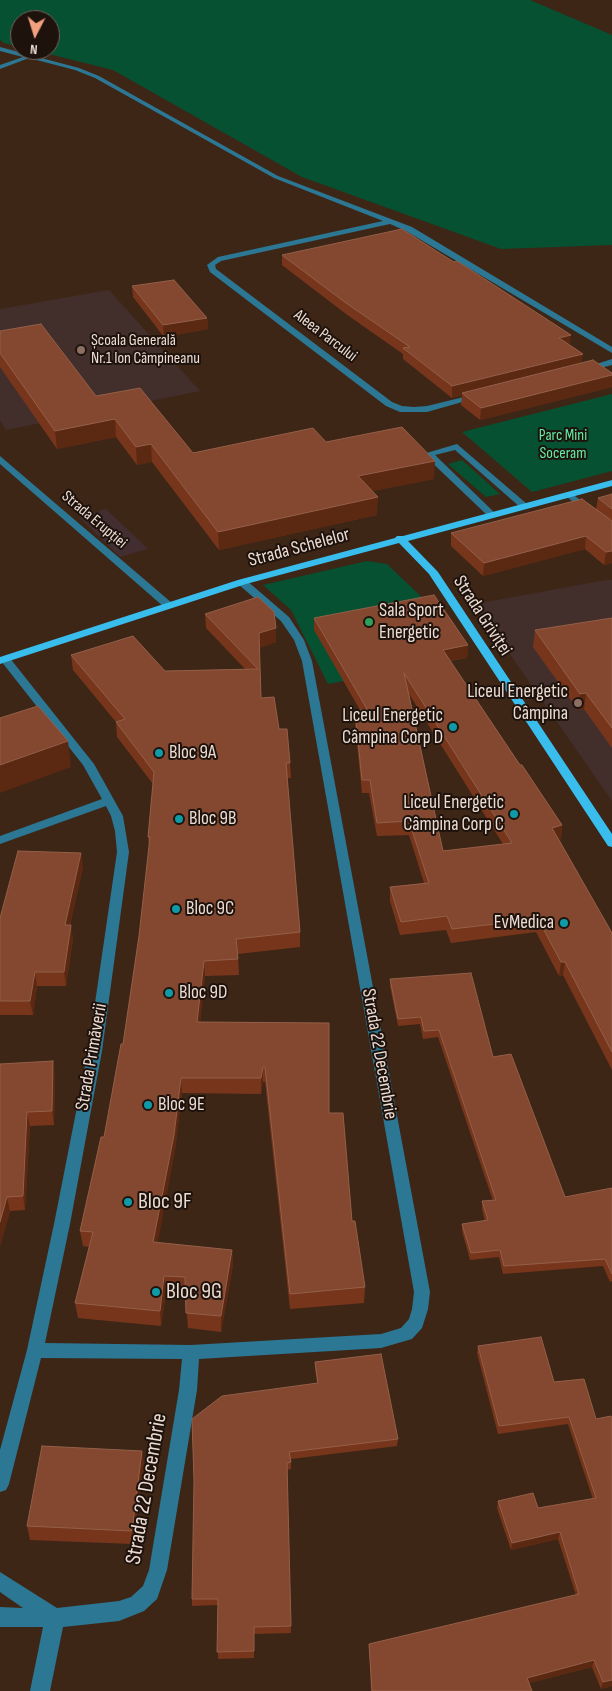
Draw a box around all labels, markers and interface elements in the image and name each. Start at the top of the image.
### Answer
north arrow [10,10,60,60]
text: N [29,41,38,58]
street label: Aleea Parcului [290,306,360,366]
place label: Școala Generală Nr.1 Ion Câmpineanu [91,331,200,369]
marker: Școala Generală Nr.1 Ion Câmpineanu [75,344,87,356]
park label: Parc Mini Soceram [539,426,587,464]
street label: Strada Erupției [57,487,131,553]
street label: Strada Schelelor [246,524,352,572]
street label: Strada Griviței [448,572,516,660]
place label: Sala Sport Energetic [379,600,444,644]
marker: Sala Sport Energetic [363,616,375,628]
place label: Liceul Energetic Câmpina [467,681,568,725]
marker: Liceul Energetic Câmpina [572,697,584,709]
place label: Liceul Energetic Câmpina Corp D [342,705,443,749]
marker: Liceul Energetic Câmpina Corp D [447,721,459,733]
place label: Bloc 9A [169,742,216,764]
marker: Bloc 9A [153,747,165,759]
place label: Liceul Energetic Câmpina Corp C [403,792,504,836]
place label: Bloc 9B [189,808,236,830]
marker: Liceul Energetic Câmpina Corp C [508,808,520,820]
marker: Bloc 9B [173,813,185,825]
place label: Bloc 9C [186,898,234,920]
marker: Bloc 9C [170,903,182,915]
place label: EvMedica [494,912,554,934]
marker: EvMedica [558,917,570,929]
place label: Bloc 9D [179,982,227,1004]
marker: Bloc 9D [163,987,175,999]
street label: Strada 22 Decembrie [356,987,402,1121]
street label: Strada Primăverii [71,1002,113,1112]
place label: Bloc 9E [158,1094,205,1116]
marker: Bloc 9E [142,1099,154,1111]
place label: Bloc 9F [138,1189,192,1215]
marker: Bloc 9F [122,1196,134,1208]
place label: Bloc 9G [166,1279,222,1305]
marker: Bloc 9G [150,1286,162,1298]
street label: Strada 22 Decembrie [121,1411,173,1567]

